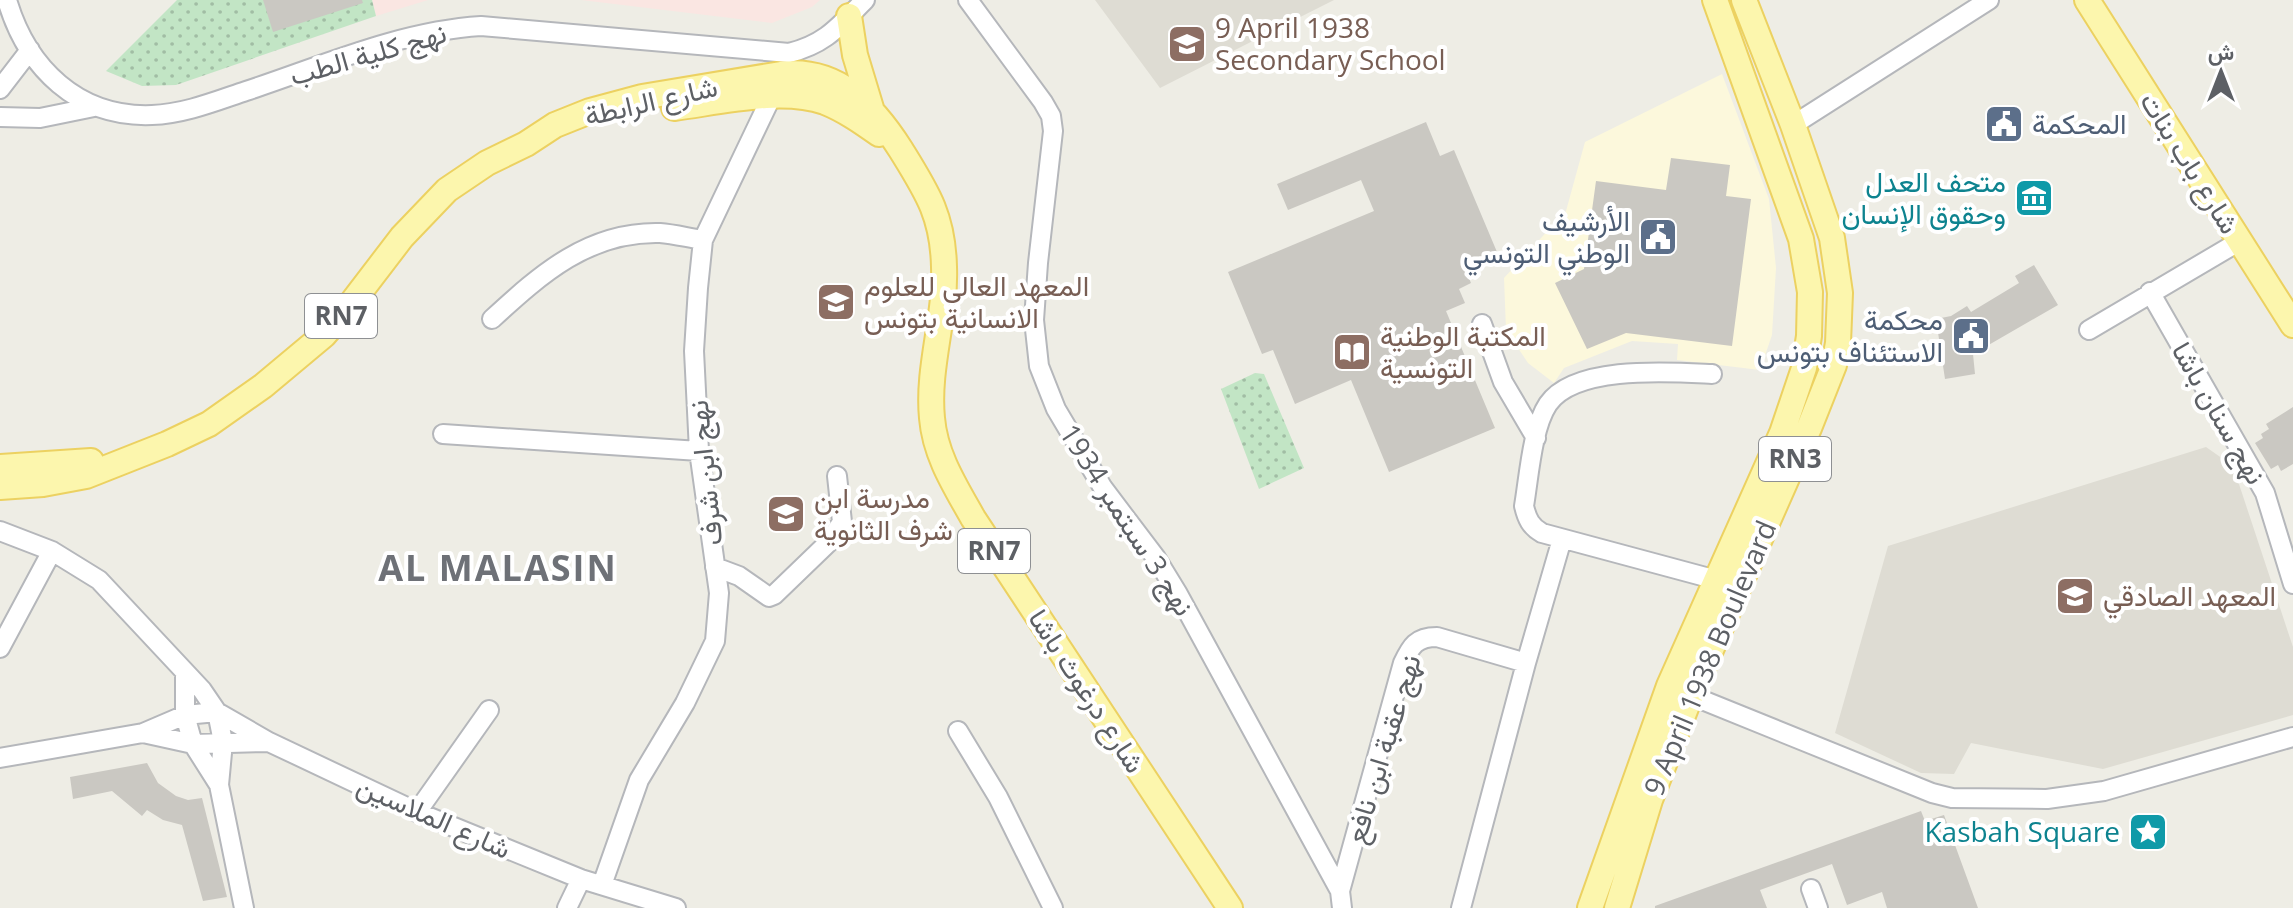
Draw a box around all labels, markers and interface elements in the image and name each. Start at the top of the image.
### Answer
place label: 9 April 1938 Secondary School [1215,8,1446,78]
street label: نهج كلية الطب [285,13,451,95]
school or university icon: 9 April 1938 Secondary School [1166,23,1208,65]
north arrow [2181,32,2261,112]
text: ش [2208,36,2234,66]
street label: شارع الرابطة [581,66,721,135]
street label: شارع باب بنات [2131,84,2249,241]
public building icon: المحكمة [1983,103,2025,145]
place label: المحكمة [2032,104,2127,142]
place label: متحف العدل وحقوق الإنسان [1841,162,2006,233]
museum icon: متحف العدل وحقوق الإنسان [2013,177,2055,219]
place label: الأرشيف الوطني التونسي [1463,201,1630,276]
public building icon: الأرشيف الوطني التونسي [1637,216,1679,258]
place label: المعهد العالي للعلوم الانسانية بتونس [864,266,1089,336]
school or university icon: المعهد العالي للعلوم الانسانية بتونس [815,281,857,323]
road number: RN7 [305,294,377,338]
place label: محكمة الاستئناف بتونس [1757,300,1943,370]
public building icon: محكمة الاستئناف بتونس [1950,315,1992,357]
place label: المكتبة الوطنية التونسية [1380,316,1546,386]
library icon: المكتبة الوطنية التونسية [1331,331,1373,373]
street label: نهج سنان باشا [2162,334,2276,492]
street label: نهج ابن شرف [677,398,733,548]
street label: نهج 3 سبتمبر 1934 [1050,416,1204,624]
road number: RN3 [1759,437,1831,481]
place label: مدرسة ابن شرف الثانوية [814,478,953,548]
school or university icon: مدرسة ابن شرف الثانوية [765,493,807,535]
street label: 9 April 1938 Boulevard [1634,514,1784,801]
road number: RN7 [958,529,1030,573]
district label: AL MALASIN [378,543,618,592]
school or university icon: المعهد الصادقي [2054,575,2096,617]
place label: المعهد الصادقي [2103,576,2276,619]
street label: شارع درغوث باشا [1020,601,1155,780]
street label: نهج عقبة ابن نافع [1335,650,1431,848]
street label: شارع الملاسين [351,765,517,868]
place icon: Kasbah Square [2127,811,2169,853]
place label: Kasbah Square [1924,812,2120,850]

